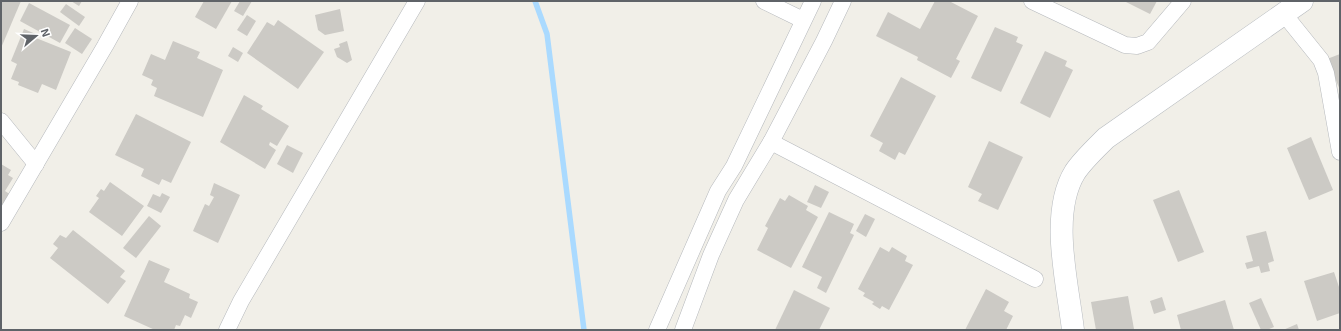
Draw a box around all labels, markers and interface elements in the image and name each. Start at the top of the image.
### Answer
north arrow [16,16,56,56]
text: N [38,27,53,39]

